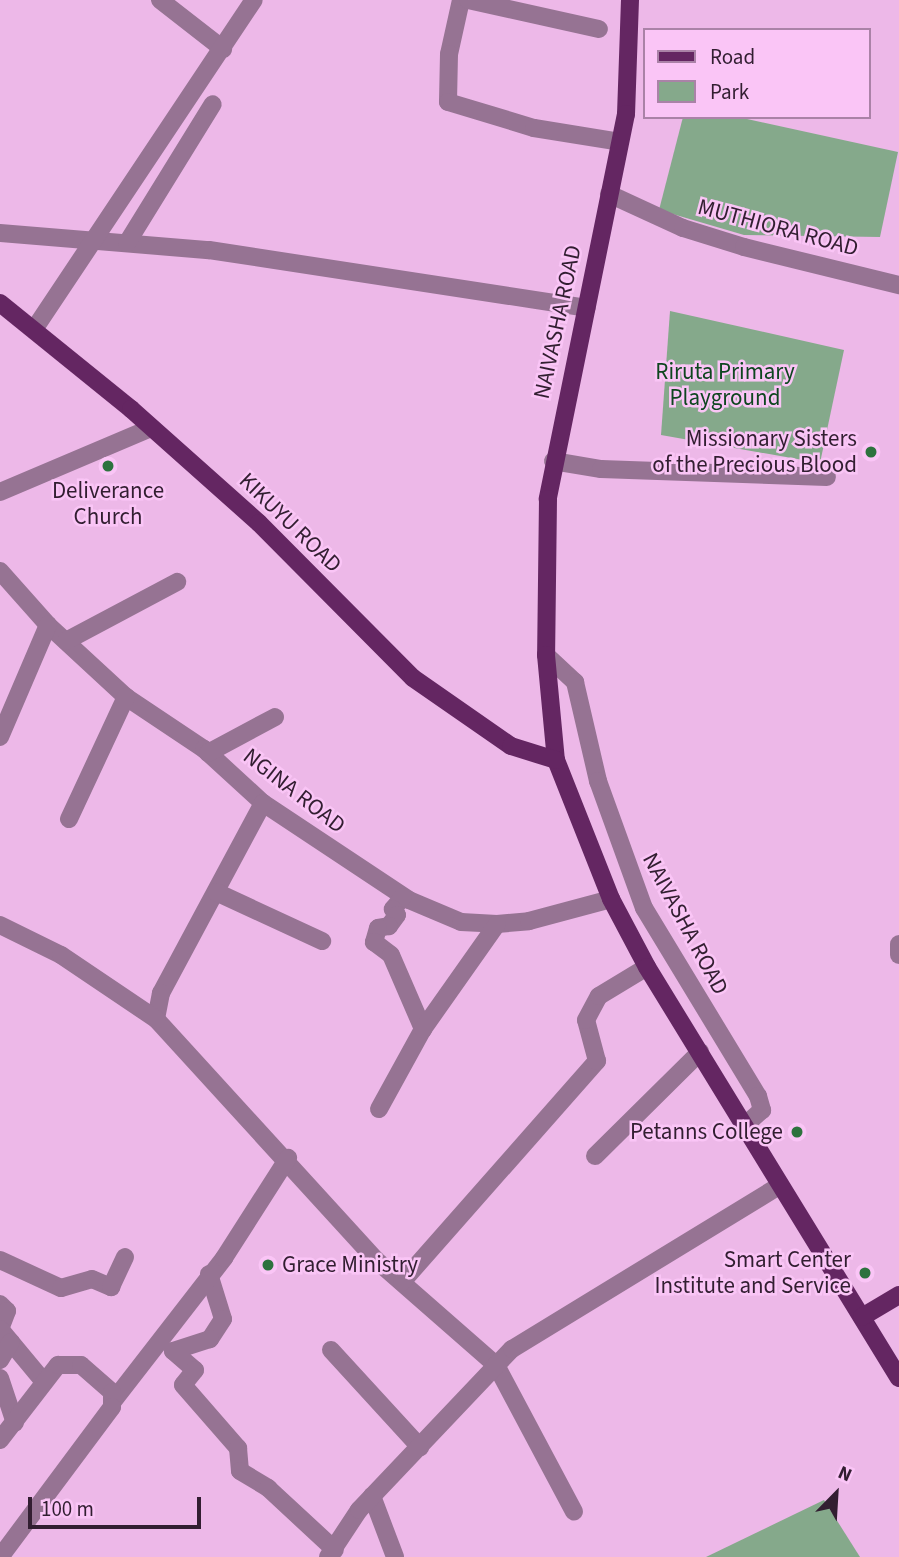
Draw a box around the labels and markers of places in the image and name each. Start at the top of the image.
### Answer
place label: Missionary Sisters of the Precious Blood [652,425,857,479]
marker: Missionary Sisters of the Precious Blood [863,444,879,460]
marker: Deliverance Church [100,458,116,474]
place label: Deliverance Church [52,477,164,531]
place label: Petanns College [630,1118,783,1146]
marker: Petanns College [789,1124,805,1140]
place label: Smart Center Institute and Service [654,1246,851,1300]
place label: Grace Ministry [282,1251,418,1279]
marker: Grace Ministry [260,1257,276,1273]
marker: Smart Center Institute and Service [857,1265,873,1281]

